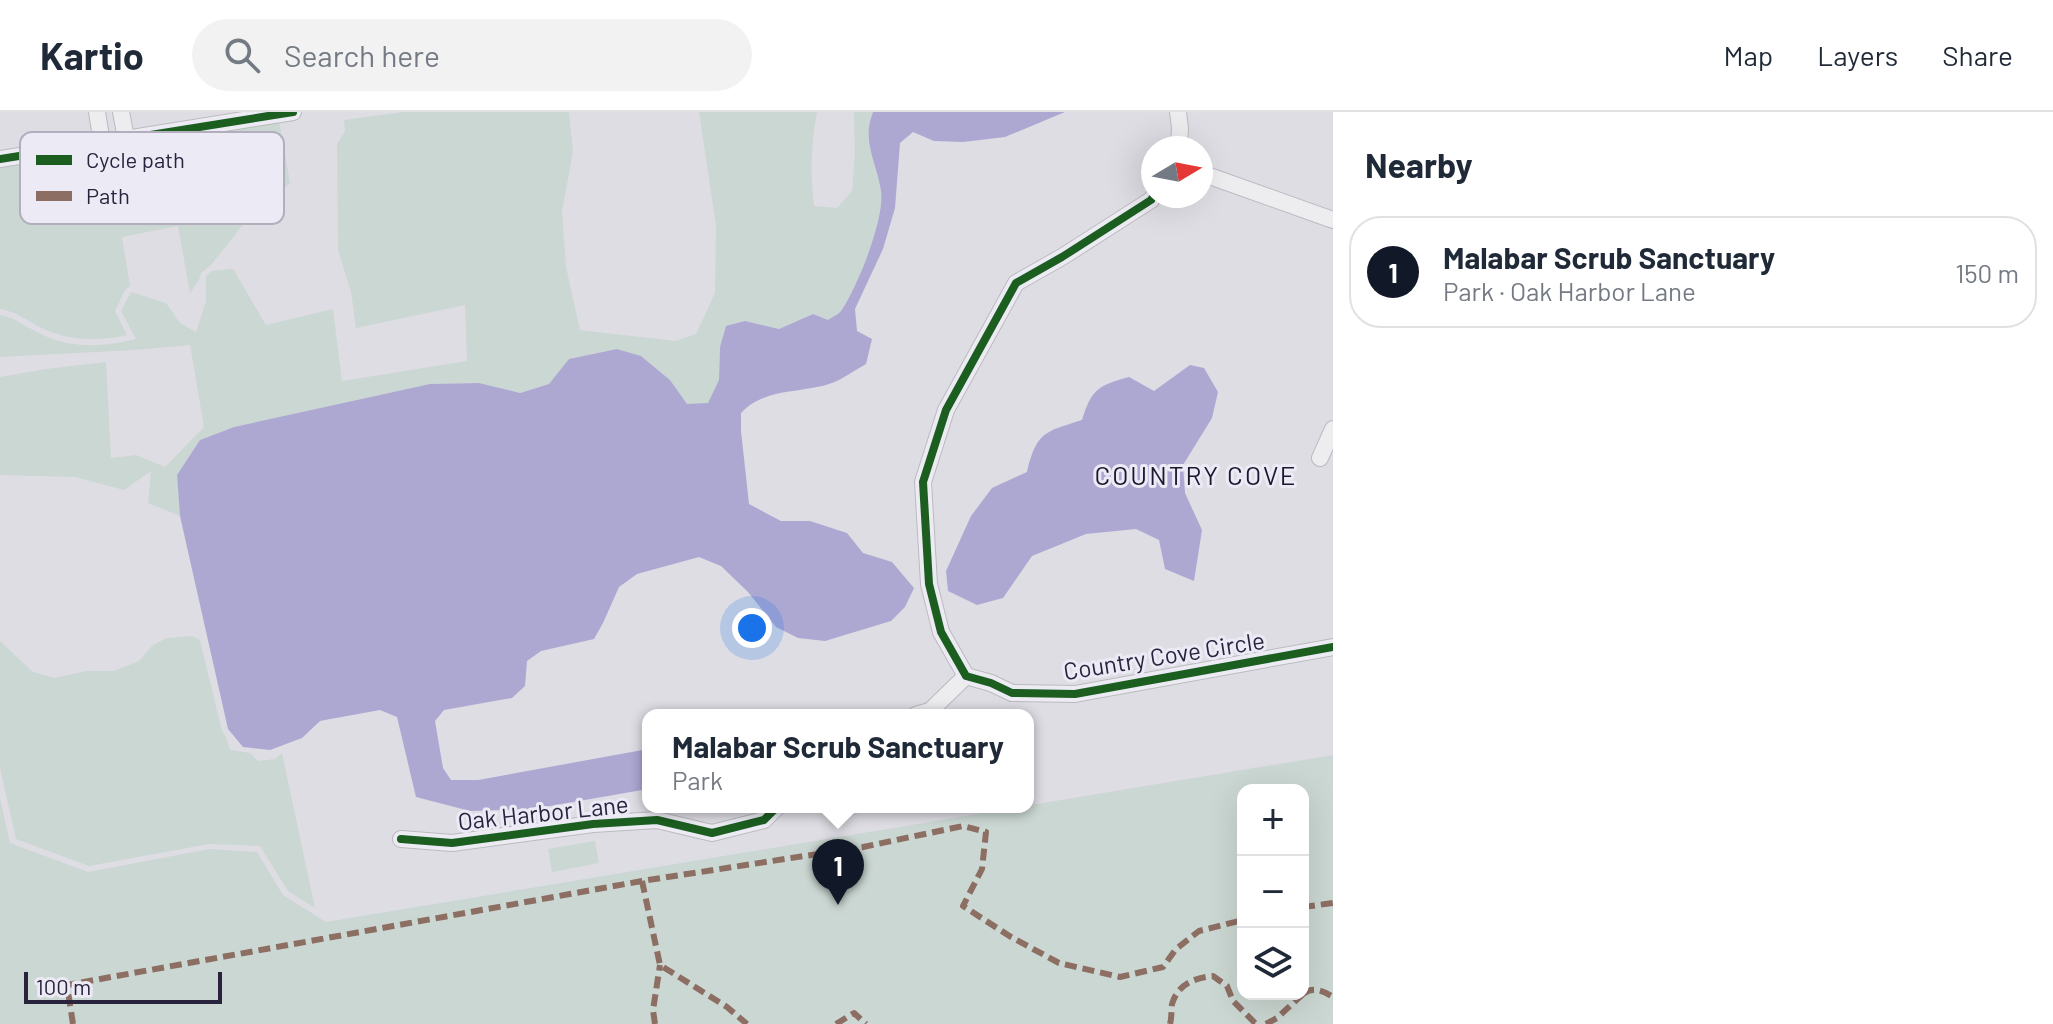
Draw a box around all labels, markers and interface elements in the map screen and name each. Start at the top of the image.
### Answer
search box [192,19,752,91]
text: Kartio [40,32,144,78]
icon: search [220,33,264,77]
text: Search here [284,37,440,73]
text: Map [1723,38,1773,72]
text: Layers [1817,38,1898,72]
text: Share [1942,38,2013,72]
legend [20,132,284,224]
north arrow [1141,136,1213,208]
text: Nearby [1365,144,1473,185]
text: Cycle path [86,146,185,172]
text: Path [86,182,130,208]
text: Malabar Scrub Sanctuary [1443,239,1775,275]
text: 1 [1388,257,1398,288]
text: 150 m [1955,257,2019,288]
text: Park · Oak Harbor Lane [1443,275,1696,306]
district label: COUNTRY COVE [1094,459,1298,490]
your location [732,608,772,648]
street label: Country Cove Circle [1061,625,1267,685]
popup [642,709,1034,813]
text: Malabar Scrub Sanctuary [672,728,1004,764]
text: Park [672,764,723,795]
map controls [1237,784,1309,1000]
button: + [1237,784,1309,856]
street label: Oak Harbor Lane [456,789,630,835]
pin: 1 [812,839,864,905]
button: − [1237,856,1309,928]
button: layers [1237,928,1309,1000]
scale bar [24,968,222,1004]
text: 100 m [36,973,91,999]

